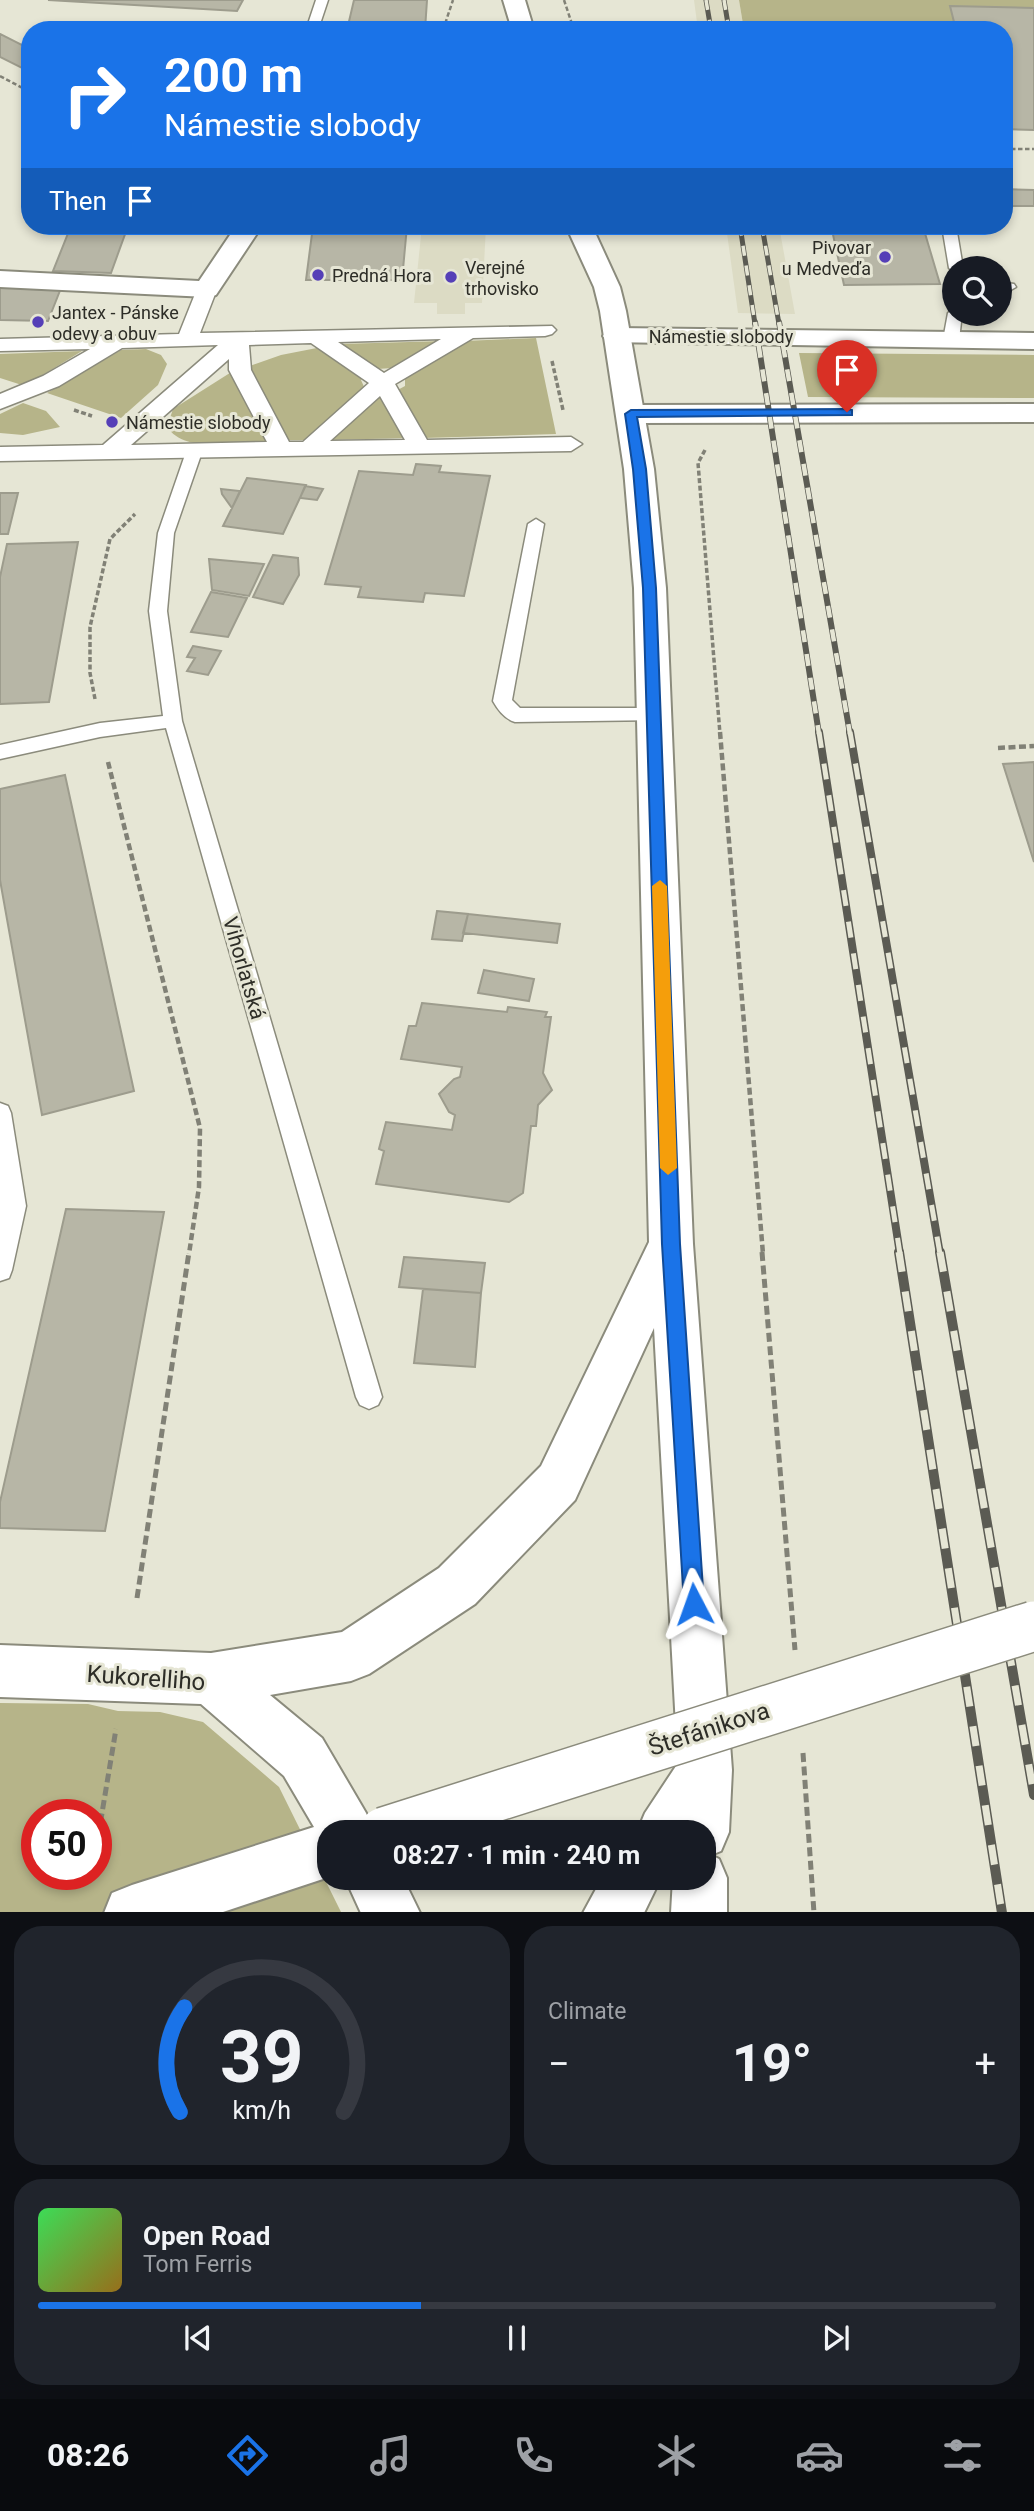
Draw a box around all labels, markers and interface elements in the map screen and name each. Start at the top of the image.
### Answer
text: 200 m [164,47,303,104]
icon: right [49,49,140,140]
text: Námestie slobody [164,106,421,144]
icon: arrive [121,182,159,220]
text: Then [49,186,107,216]
place label: Pivovar u Medveďa [782,237,871,279]
marker: Pivovar u Medveďa [877,249,893,265]
map controls [942,256,1012,326]
button: search [942,256,1012,326]
place label: Verejné trhovisko [465,257,539,299]
place label: Predná Hora [332,265,432,286]
marker: Predná Hora [310,267,326,283]
marker: Verejné trhovisko [443,269,459,285]
place label: Jantex - Pánske odevy a obuv [52,302,179,344]
marker: Jantex - Pánske odevy a obuv [30,314,46,330]
street label: Námestie slobody [649,326,794,347]
pin [817,340,877,412]
icon: arrive [828,351,866,389]
place label: Námestie slobody [126,412,271,433]
marker: Námestie slobody [104,414,120,430]
street label: Vihorlatská [218,914,270,1022]
position arrow [657,1567,731,1641]
street label: Kukorelliho [86,1660,206,1696]
street label: Štefánikova [645,1696,773,1762]
speed limit sign: 50 [21,1799,112,1890]
text: 08:27 · 1 min · 240 m [393,1840,640,1870]
text: Climate [548,1998,627,2025]
text: 39 [220,2014,304,2100]
text: 19° [732,2033,812,2094]
text: − [548,2042,570,2086]
text: + [974,2042,996,2086]
text: km/h [233,2095,291,2124]
text: Open Road [143,2221,271,2251]
text: Tom Ferris [143,2251,252,2278]
icon: previous [179,2319,217,2357]
icon: pause [498,2319,536,2357]
icon: next [817,2319,855,2357]
icon: directions [223,2431,272,2480]
icon: music [366,2431,415,2480]
icon: phone [509,2431,558,2480]
icon: climate [652,2431,701,2480]
icon: car [795,2431,844,2480]
icon: filters [938,2431,987,2480]
text: 08:26 [47,2436,129,2474]

